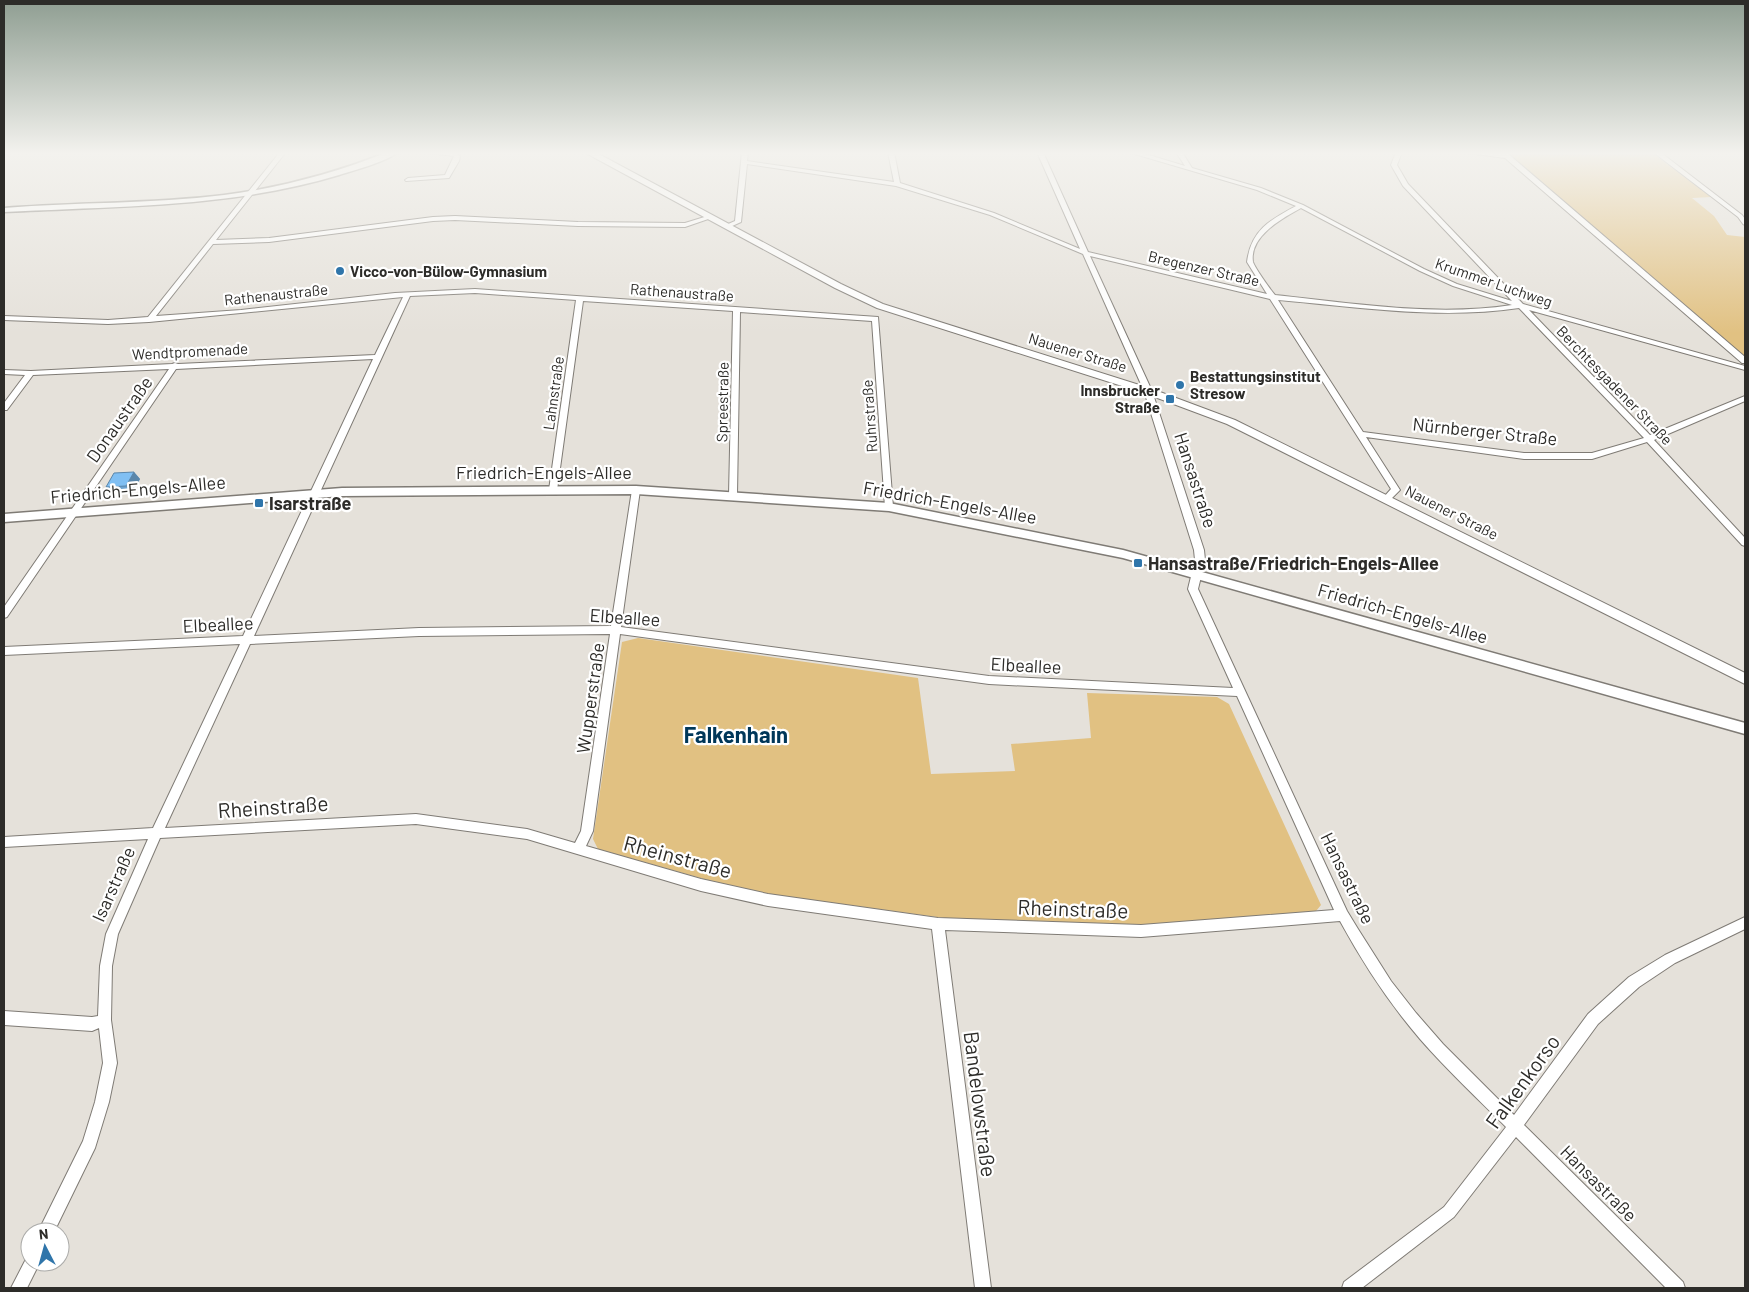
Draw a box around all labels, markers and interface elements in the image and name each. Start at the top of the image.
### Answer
street label: Bregenzer Straße [1147,246,1261,290]
street label: Krummer Luchweg [1433,254,1555,310]
place label: Vicco-von-Bülow-Gymnasium [350,262,547,280]
marker: Vicco-von-Bülow-Gymnasium [334,265,346,277]
street label: Rathenaustraße [629,279,735,305]
street label: Rathenaustraße [223,280,329,308]
street label: Berchtesgadener Straße [1553,322,1677,448]
street label: Nauener Straße [1027,328,1129,376]
street label: Wendtpromenade [132,339,248,363]
street label: Lahnstraße [539,355,567,431]
street label: Spreestraße [712,362,732,442]
place label: Bestattungsinstitut Stresow [1190,367,1321,402]
street label: Donaustraße [81,372,157,466]
street label: Ruhrstraße [857,379,881,453]
marker: Bestattungsinstitut Stresow [1174,379,1186,391]
place label: Innsbrucker Straße [1080,381,1160,416]
marker: Innsbrucker Straße [1164,393,1176,405]
street label: Nürnberger Straße [1411,412,1559,450]
street label: Hansastraße [1170,429,1222,531]
street label: Friedrich-Engels-Allee [456,461,632,483]
street label: Friedrich-Engels-Allee [49,470,227,508]
street label: Friedrich-Engels-Allee [862,476,1038,528]
street label: Nauener Straße [1402,481,1502,543]
place label: Isarstraße [269,492,352,514]
marker: Isarstraße [253,497,265,509]
place label: Hansastraße/Friedrich-Engels-Allee [1148,552,1439,574]
marker: Hansastraße/Friedrich-Engels-Allee [1132,557,1144,569]
street label: Friedrich-Engels-Allee [1315,578,1491,648]
street label: Elbeallee [589,604,661,630]
street label: Elbeallee [182,611,254,637]
street label: Wupperstraße [571,641,609,755]
street label: Elbeallee [990,652,1062,678]
district label: Falkenhain [684,721,788,747]
street label: Rheinstraße [217,790,329,822]
street label: Hansastraße [1316,829,1380,927]
street label: Rheinstraße [621,830,735,882]
street label: Isarstraße [87,843,139,925]
street label: Rheinstraße [1017,894,1129,922]
street label: Falkenkorso [1480,1029,1564,1133]
street label: Bandelowstraße [960,1030,1002,1178]
street label: Hansastraße [1556,1140,1642,1226]
north arrow [20,1222,70,1272]
text: N [38,1225,49,1243]

